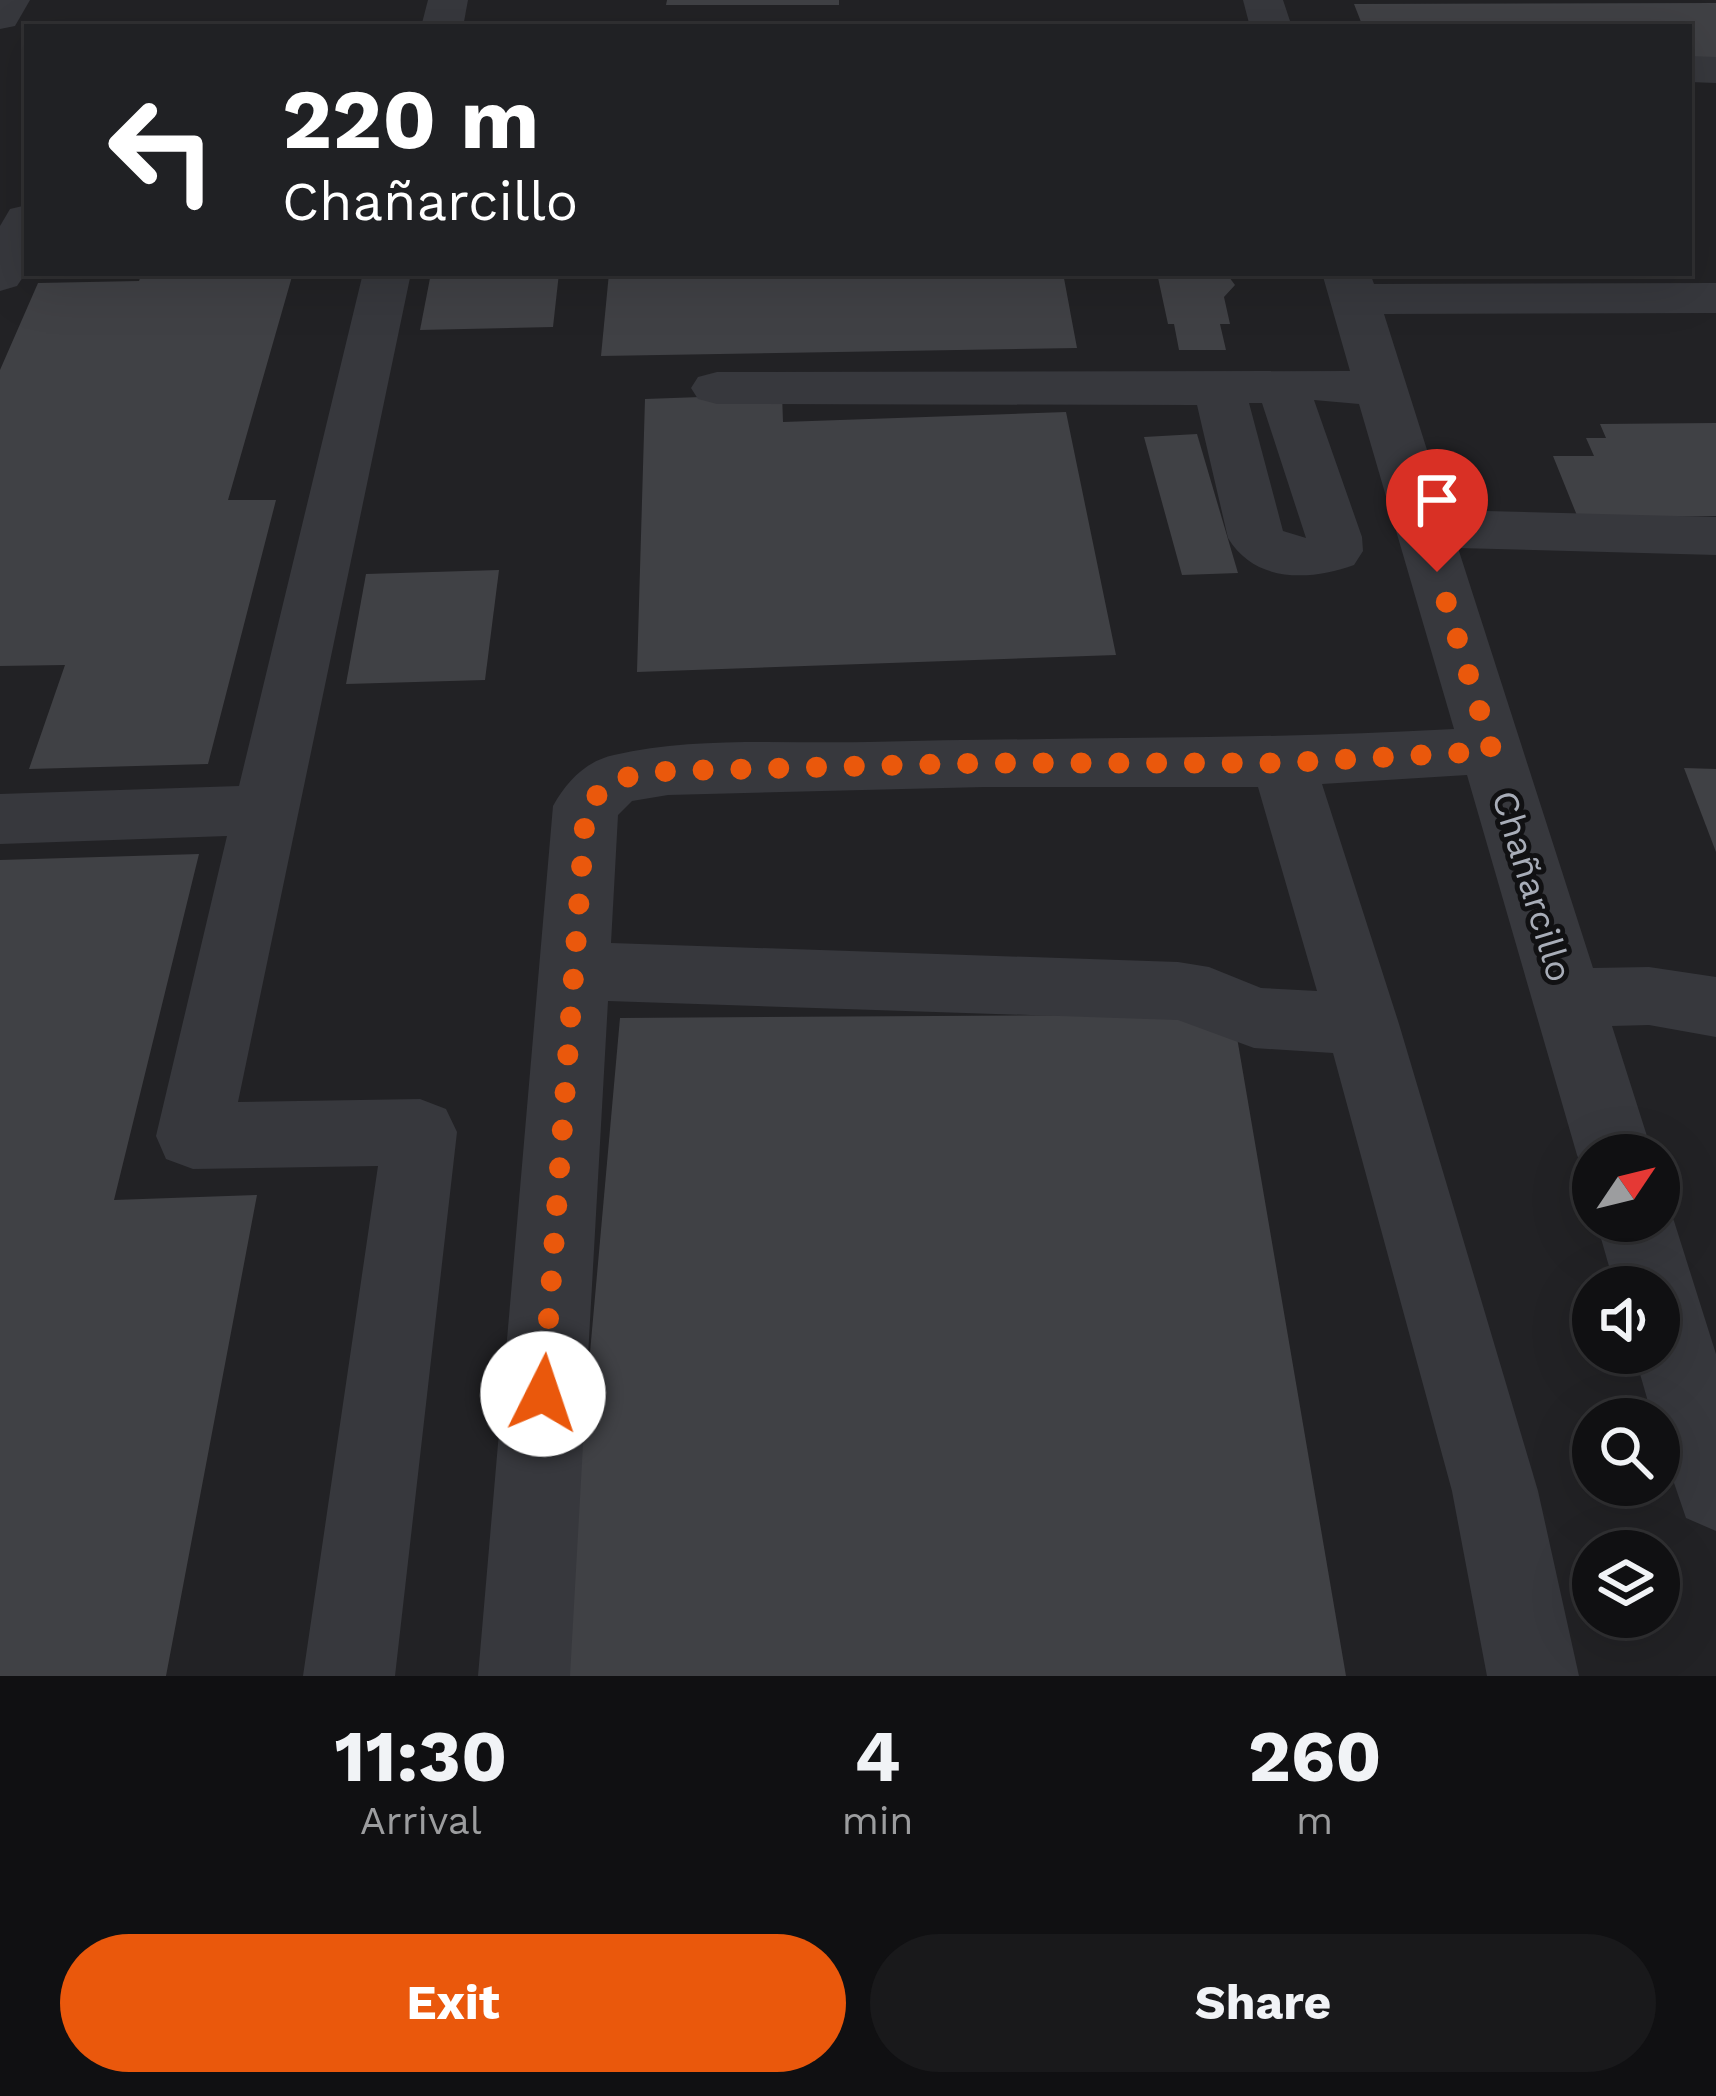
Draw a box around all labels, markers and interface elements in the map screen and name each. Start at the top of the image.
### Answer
text: 220 m [282,70,539,168]
icon: left [84,72,240,228]
text: Chañarcillo [282,170,578,233]
pin [1386,449,1488,572]
icon: arrive [1404,467,1470,533]
street label: Chañarcillo [1483,786,1581,987]
north arrow [1572,1134,1680,1242]
map controls [1572,1134,1680,1638]
button: sound [1572,1266,1680,1374]
position arrow [480,1331,606,1457]
button: search [1572,1398,1680,1506]
button: layers [1572,1530,1680,1638]
text: 11:30 [334,1714,507,1798]
text: 4 [854,1714,901,1798]
text: 260 [1248,1714,1382,1798]
text: Arrival [360,1798,482,1843]
text: min [842,1798,913,1843]
text: m [1296,1798,1333,1843]
button: Exit [60,1934,846,2072]
button: Share [870,1934,1656,2072]

